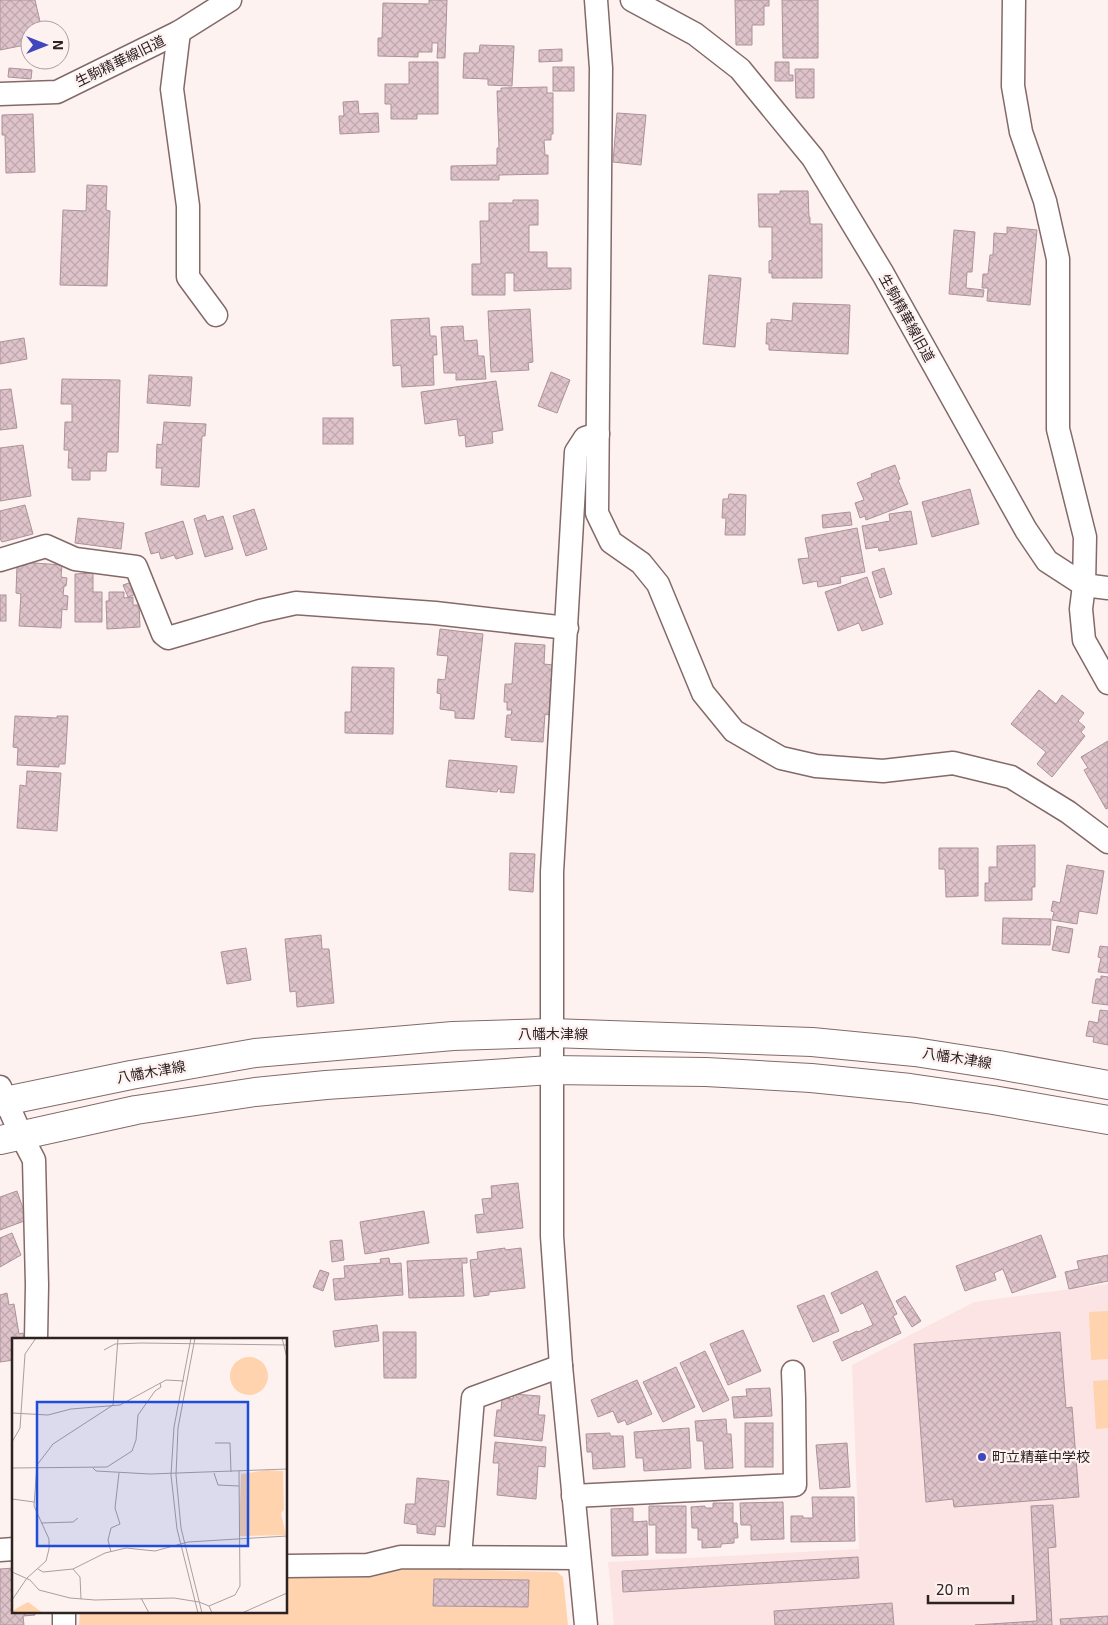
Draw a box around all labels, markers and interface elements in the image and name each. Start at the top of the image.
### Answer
north arrow [20,20,70,70]
street label: 生駒精華線旧道 [72,31,168,90]
text: N [50,40,67,50]
street label: 生駒精華線旧道 [876,271,939,365]
street label: 八幡木津線 [518,1025,588,1042]
street label: 八幡木津線 [921,1044,993,1071]
street label: 八幡木津線 [115,1057,187,1086]
inset map [12,1338,288,1612]
place label: 町立精華中学校 [992,1448,1090,1465]
marker: 町立精華中学校 [976,1451,988,1463]
scale bar [928,1572,1013,1604]
text: 20 m [936,1580,970,1598]

